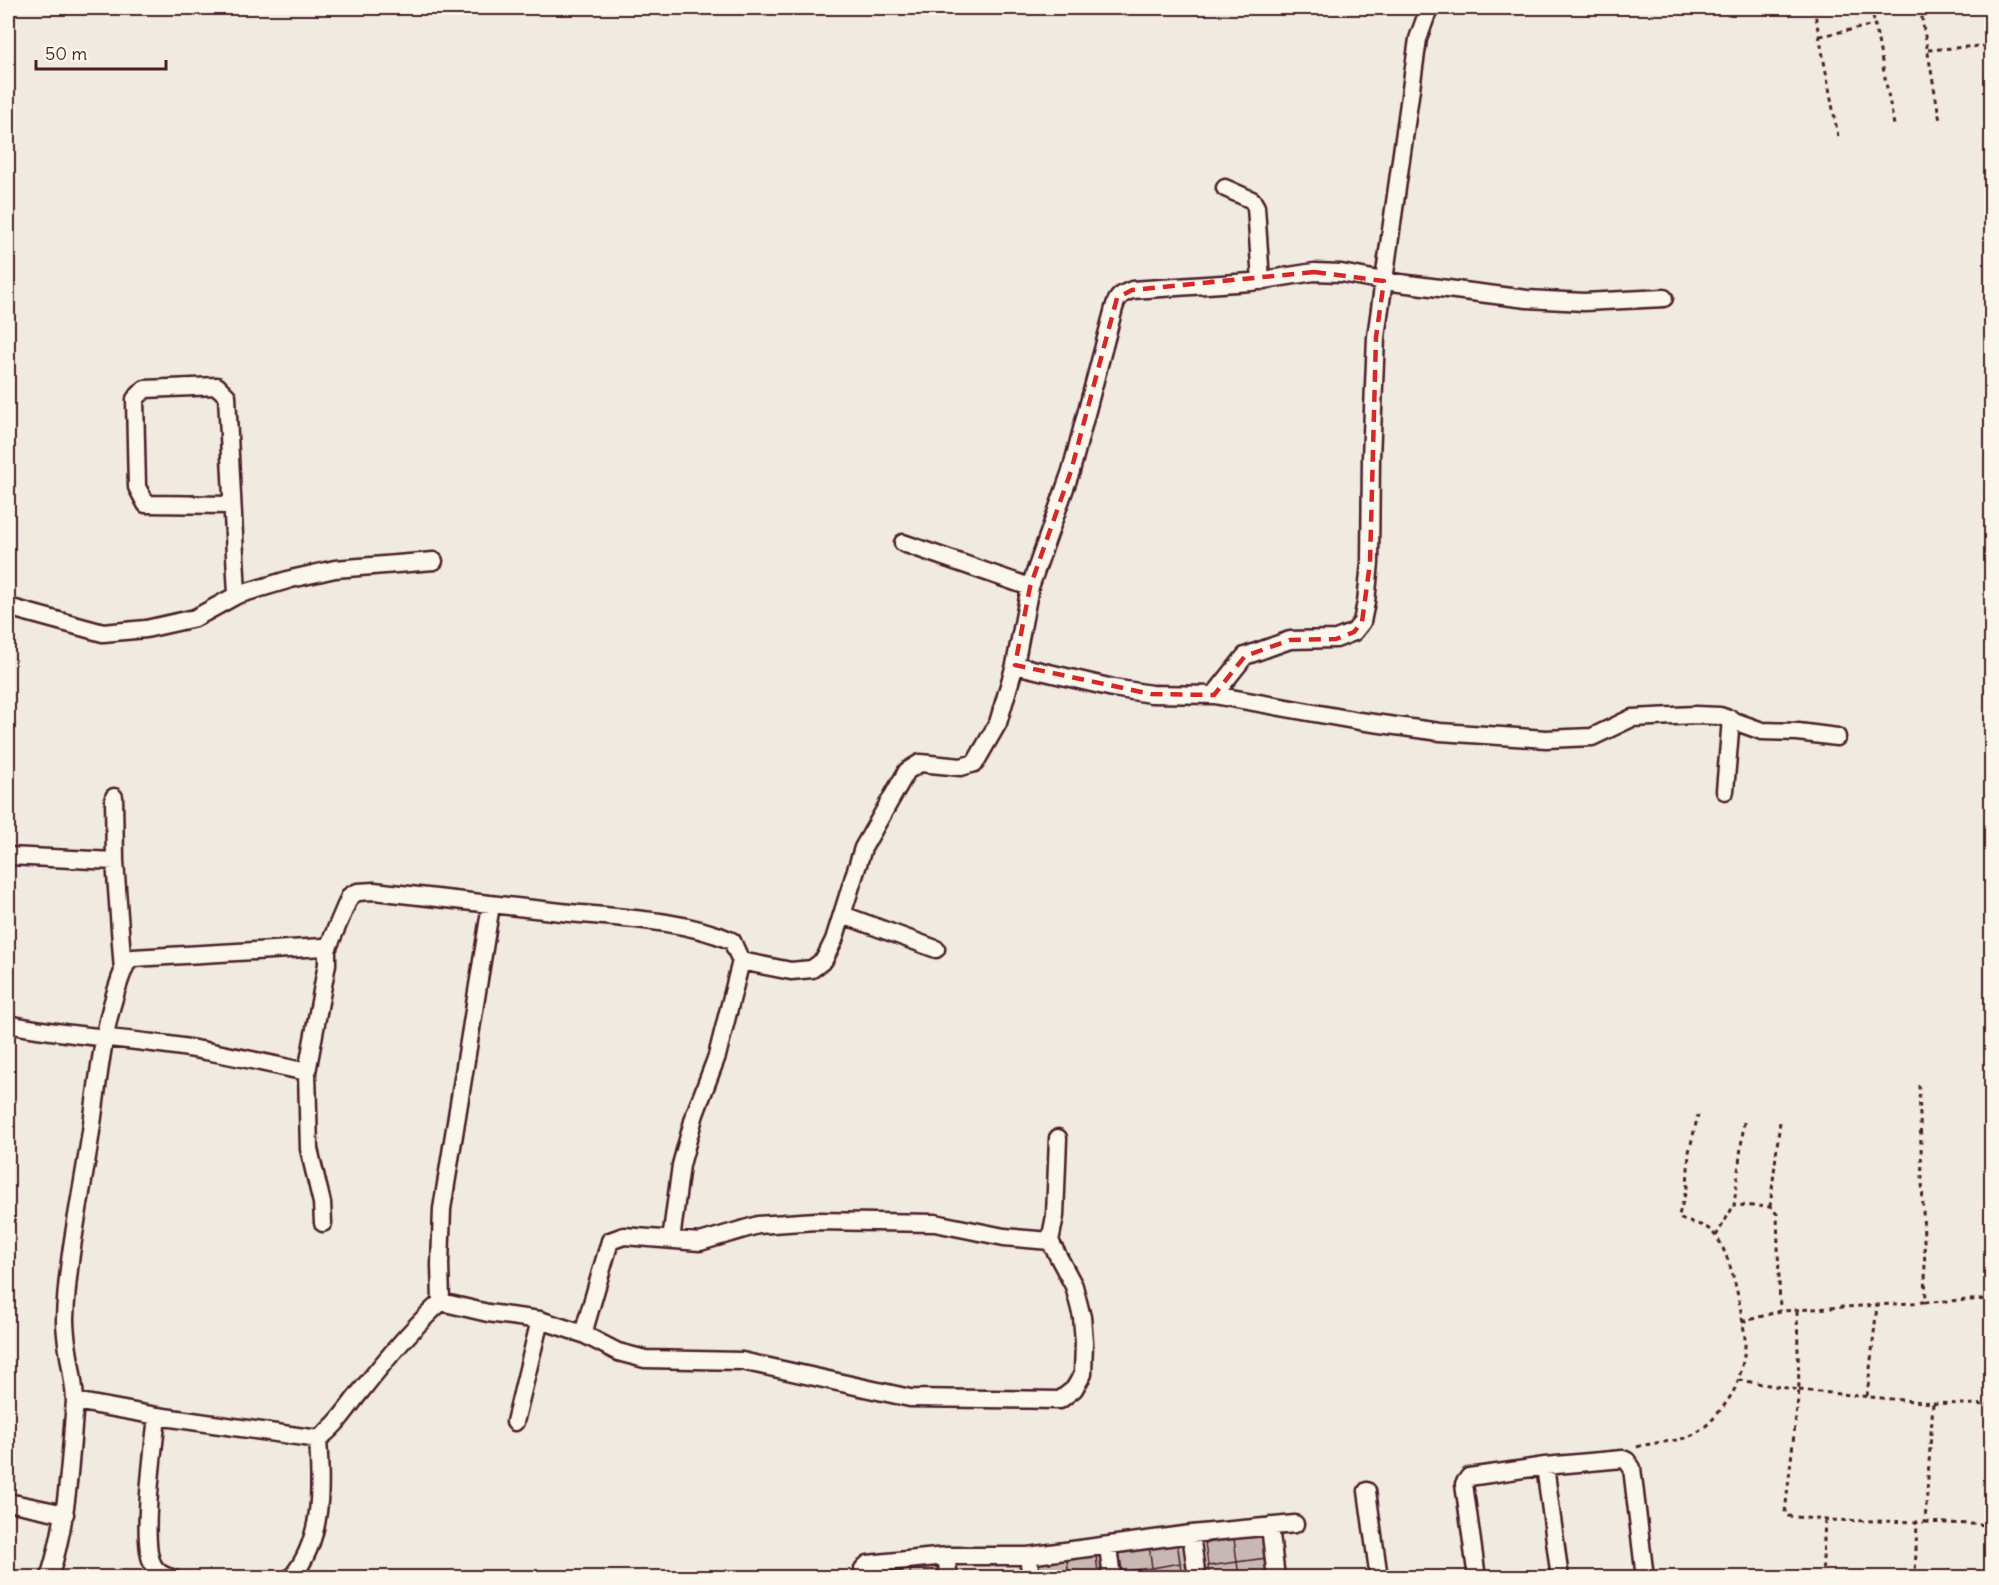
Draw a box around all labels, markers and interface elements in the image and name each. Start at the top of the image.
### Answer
scale bar [36,33,166,71]
text: 50 m [45,42,87,65]

